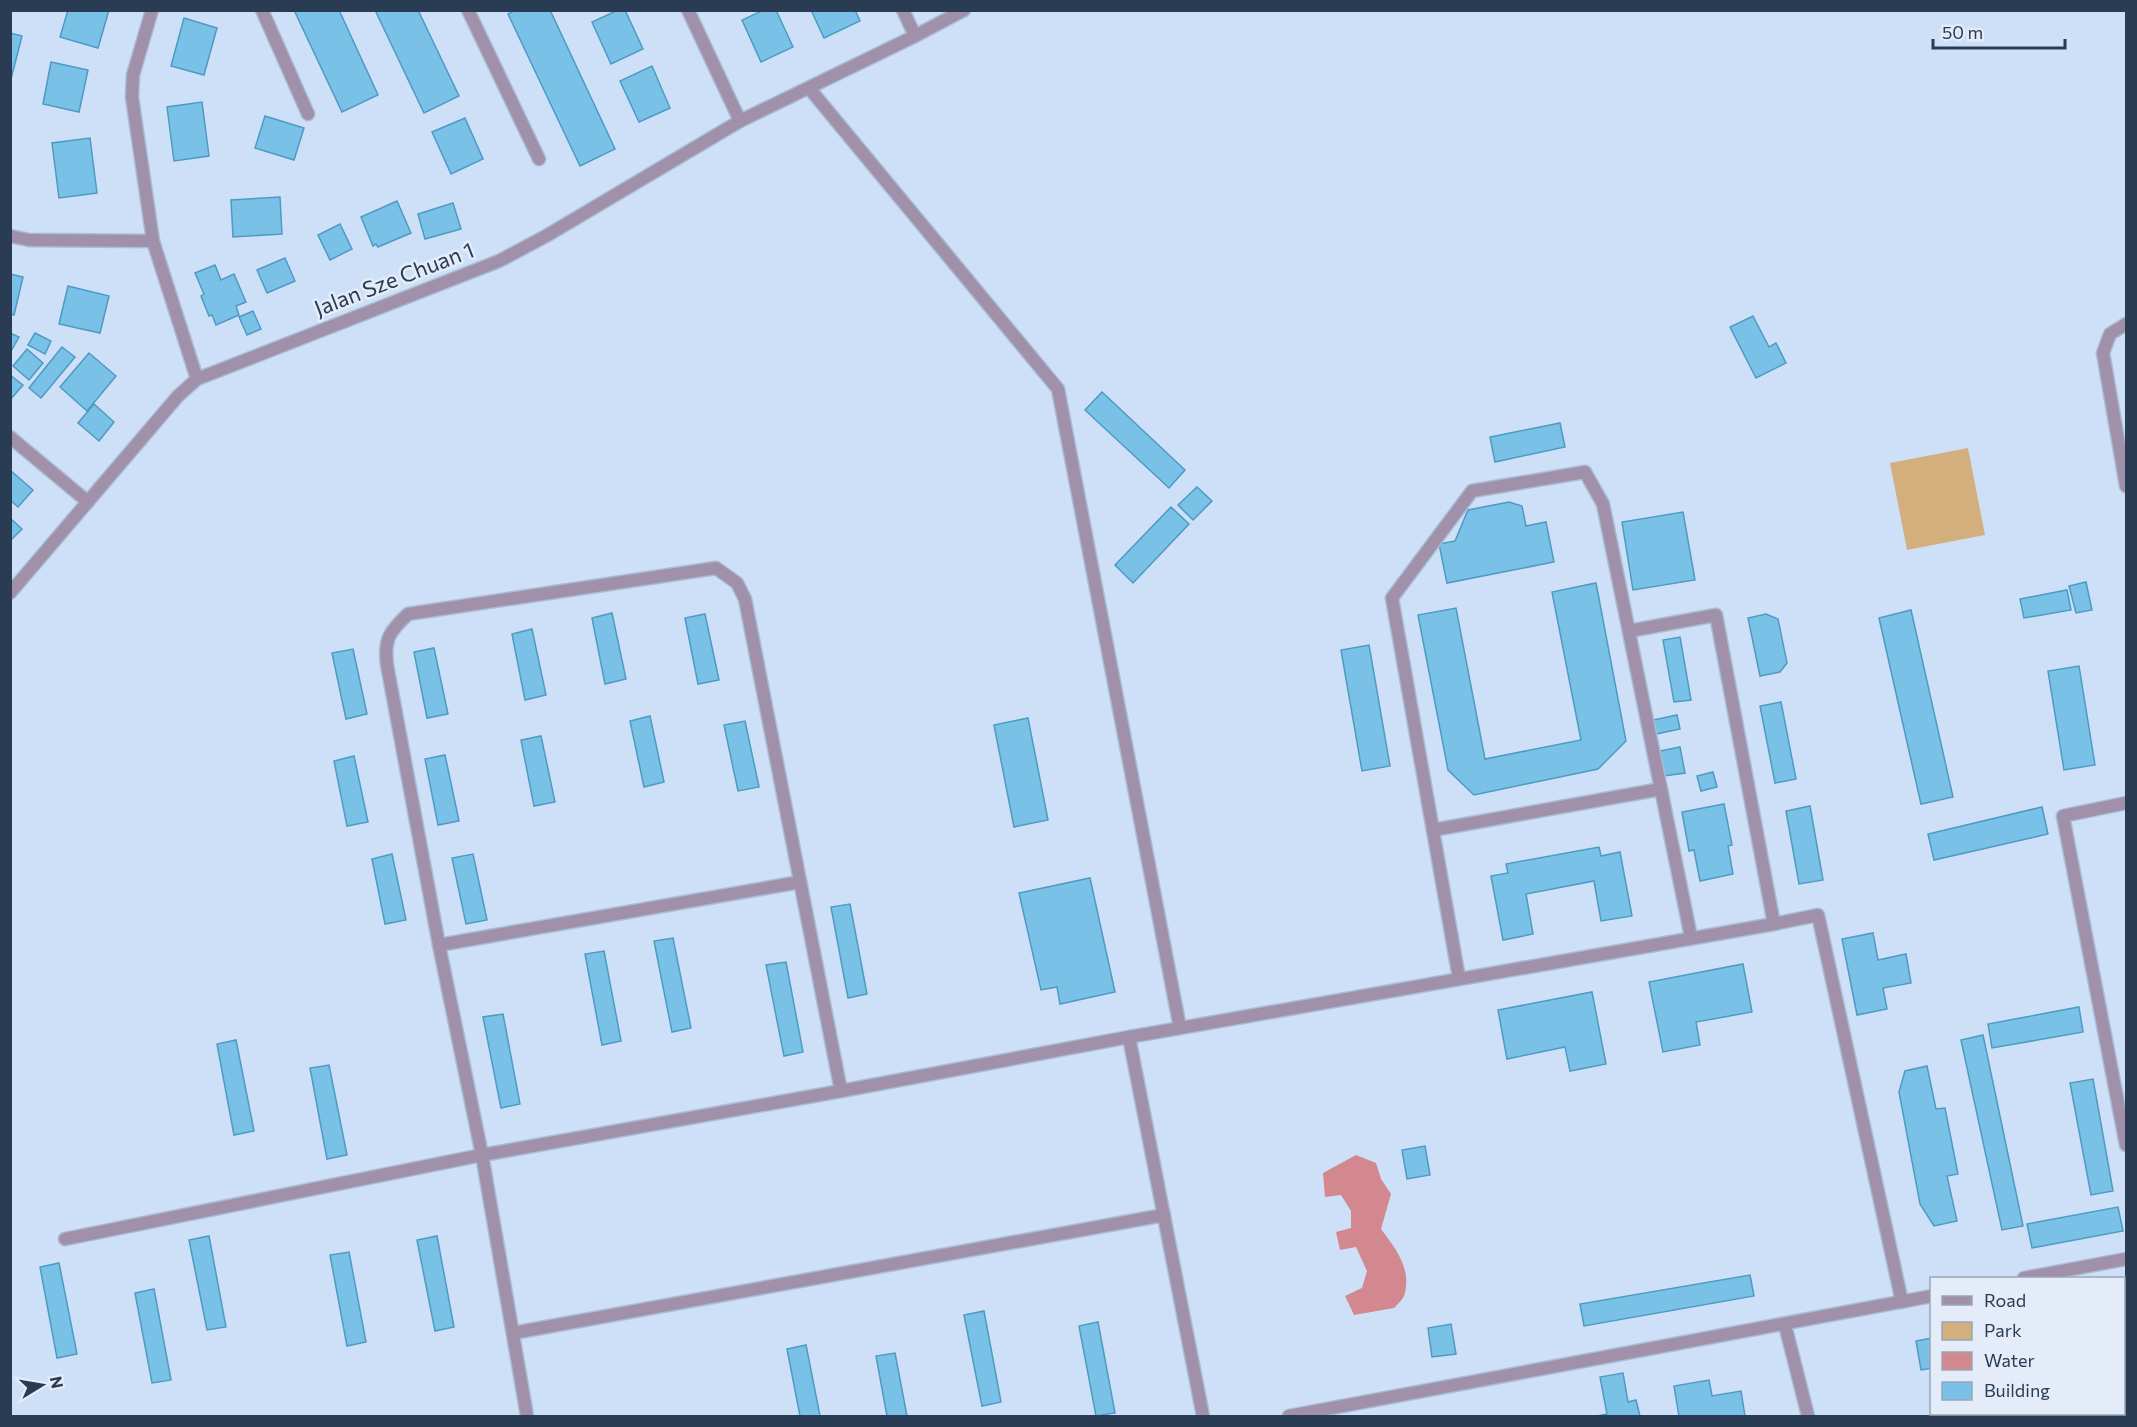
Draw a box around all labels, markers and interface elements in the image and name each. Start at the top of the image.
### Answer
scale bar [1933,12,2065,50]
text: 50 m [1942,21,1983,43]
street label: Jalan Sze Chuan 1 [310,236,478,321]
legend [1930,1277,2125,1415]
text: Road [1984,1289,2026,1311]
text: Park [1984,1319,2022,1341]
text: Water [1984,1349,2035,1371]
north arrow [12,1355,72,1415]
text: N [47,1374,68,1390]
text: Building [1984,1379,2050,1401]

